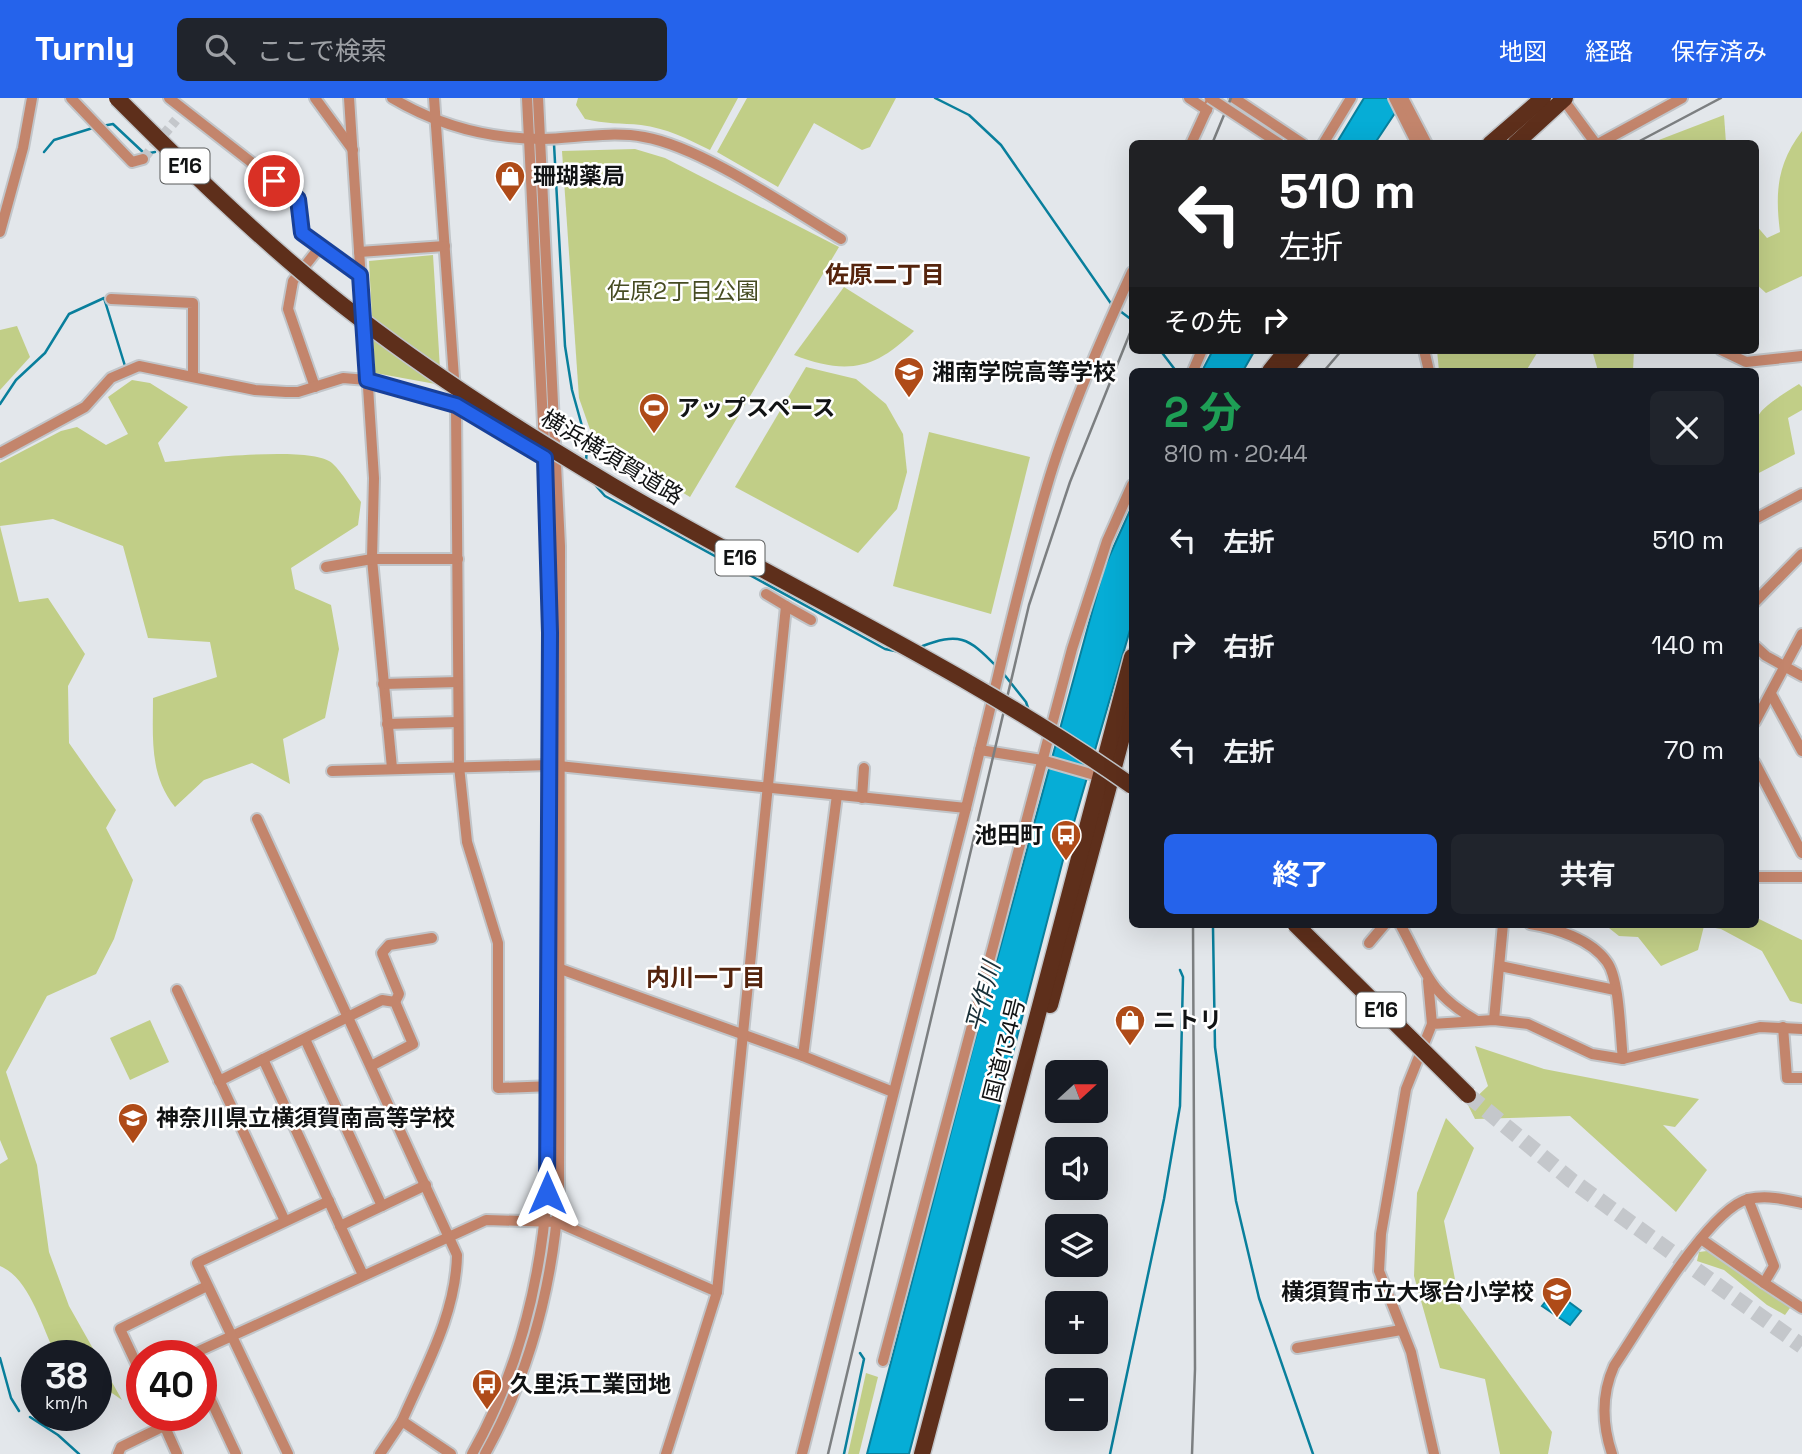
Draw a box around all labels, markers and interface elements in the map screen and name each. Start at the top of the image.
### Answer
search box [177,18,667,81]
text: Turnly [35,28,135,70]
icon: search [201,30,239,68]
text: ここで検索 [257,34,387,68]
text: 地図 [1499,36,1547,67]
text: 経路 [1585,36,1633,67]
text: 保存済み [1671,36,1767,67]
road number: E16 [160,148,210,184]
pin [244,151,304,211]
shop icon: 珊瑚薬局 [493,159,527,203]
text: 510 m [1279,160,1416,222]
place label: 珊瑚薬局 [533,161,625,191]
icon: arrive [255,162,293,200]
icon: left [1164,168,1255,259]
text: 左折 [1279,227,1343,267]
district label: 佐原二丁目 [825,259,945,290]
park label: 佐原2丁目公園 [607,276,759,306]
icon: right [1256,301,1294,339]
text: その先 [1164,305,1242,339]
school or university icon: 湘南学院高等学校 [892,355,926,399]
place label: 湘南学院高等学校 [932,357,1116,387]
text: 2 分 [1164,386,1242,439]
sports icon: アップスペース [637,391,671,435]
button: close [1650,391,1724,465]
place label: アップスペース [677,393,835,423]
street label: 横浜横須賀道路 [535,403,689,511]
text: 810 m · 20:44 [1164,439,1308,469]
icon: left [1164,521,1202,559]
text: 510 m [1652,523,1724,557]
text: 左折 [1223,525,1275,559]
road number: E16 [716,540,764,575]
icon: right [1164,626,1202,664]
text: 140 m [1651,628,1724,662]
text: 右折 [1223,630,1275,664]
icon: left [1164,731,1202,769]
text: 70 m [1664,733,1724,767]
text: 左折 [1223,735,1275,769]
bus stop icon: 池田町 [1049,818,1083,862]
place label: 池田町 [974,820,1043,850]
button: 終了 [1164,834,1437,914]
button: 共有 [1451,834,1724,914]
water label: 平作川 [958,955,1008,1036]
district label: 内川一丁目 [646,962,766,993]
road number: E16 [1356,992,1406,1028]
street label: 国道134号 [977,995,1031,1105]
shop icon: ニトリ [1113,1003,1147,1047]
place label: ニトリ [1153,1005,1222,1035]
north arrow [1045,1060,1108,1124]
map controls [1045,1060,1108,1431]
school or university icon: 神奈川県立横須賀南高等学校 [116,1101,150,1145]
place label: 神奈川県立横須賀南高等学校 [156,1103,455,1133]
button: sound [1045,1137,1108,1200]
position arrow [510,1156,584,1230]
button: layers [1045,1214,1108,1277]
school or university icon: 横須賀市立大塚台小学校 [1540,1275,1574,1319]
place label: 横須賀市立大塚台小学校 [1281,1277,1534,1307]
button: + [1045,1291,1108,1354]
speed limit sign: 40 [126,1340,217,1431]
text: 38 [45,1354,88,1398]
bus stop icon: 久里浜工業団地 [470,1367,504,1411]
button: − [1045,1368,1108,1431]
place label: 久里浜工業団地 [510,1369,671,1399]
text: km/h [45,1391,88,1414]

